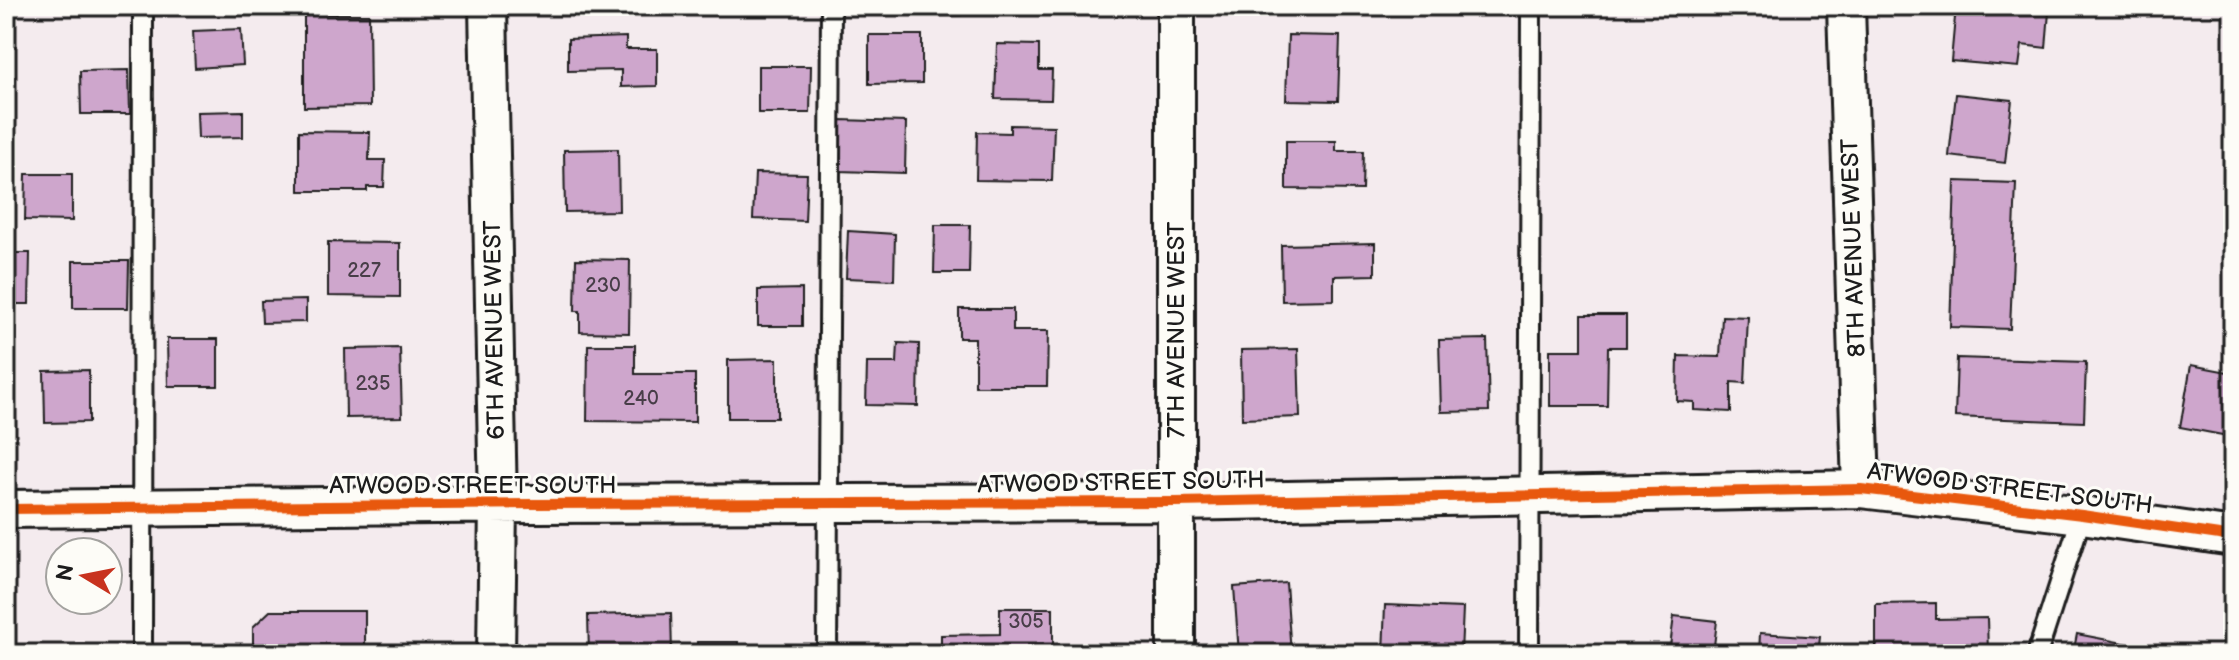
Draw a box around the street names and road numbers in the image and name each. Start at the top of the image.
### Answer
street label: 8TH AVENUE WEST [1835,138,1872,358]
street label: 6TH AVENUE WEST [478,219,511,440]
street label: 7TH AVENUE WEST [1162,221,1191,438]
street label: ATWOOD STREET SOUTH [1866,457,2154,520]
street label: ATWOOD STREET SOUTH [977,465,1265,500]
street label: ATWOOD STREET SOUTH [329,471,617,500]

